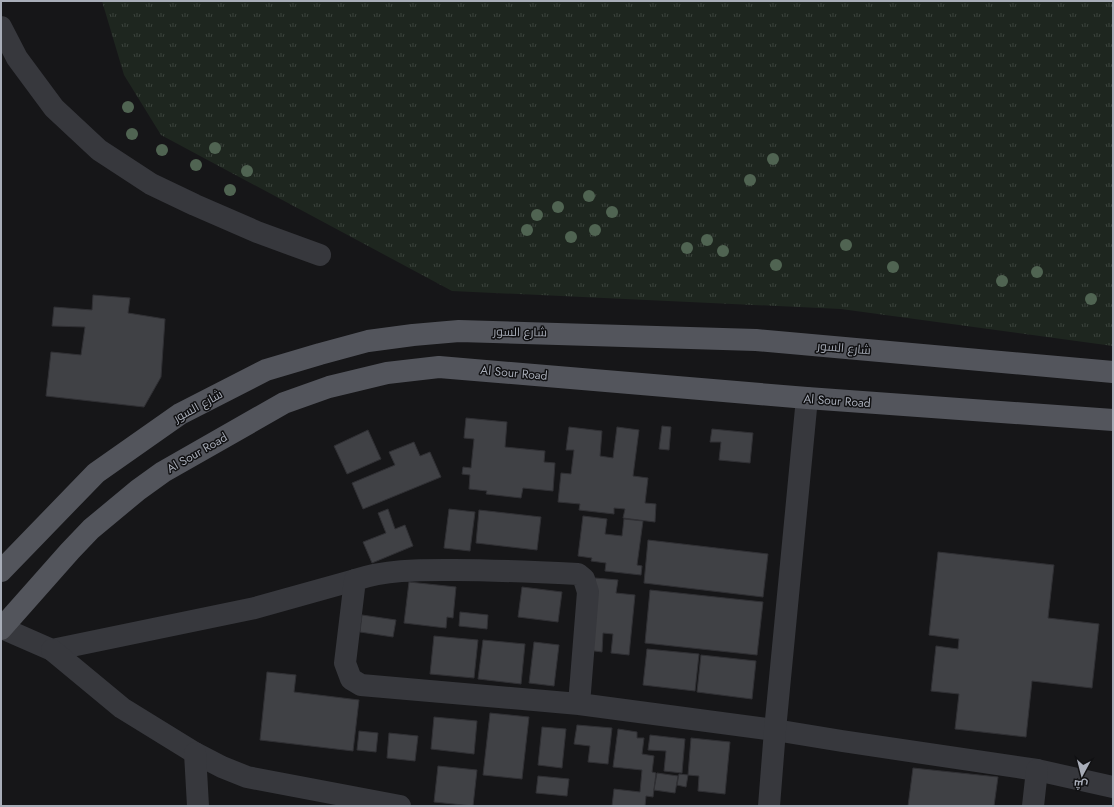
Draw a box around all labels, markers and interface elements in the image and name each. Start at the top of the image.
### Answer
street label: شارع السور [492,323,547,341]
street label: شارع السور [815,337,872,359]
street label: Al Sour Road [480,361,548,385]
street label: شارع السور [169,385,226,427]
street label: Al Sour Road [803,390,871,412]
street label: Al Sour Road [163,428,231,478]
north arrow [1062,755,1102,795]
text: ش [1073,776,1089,794]

